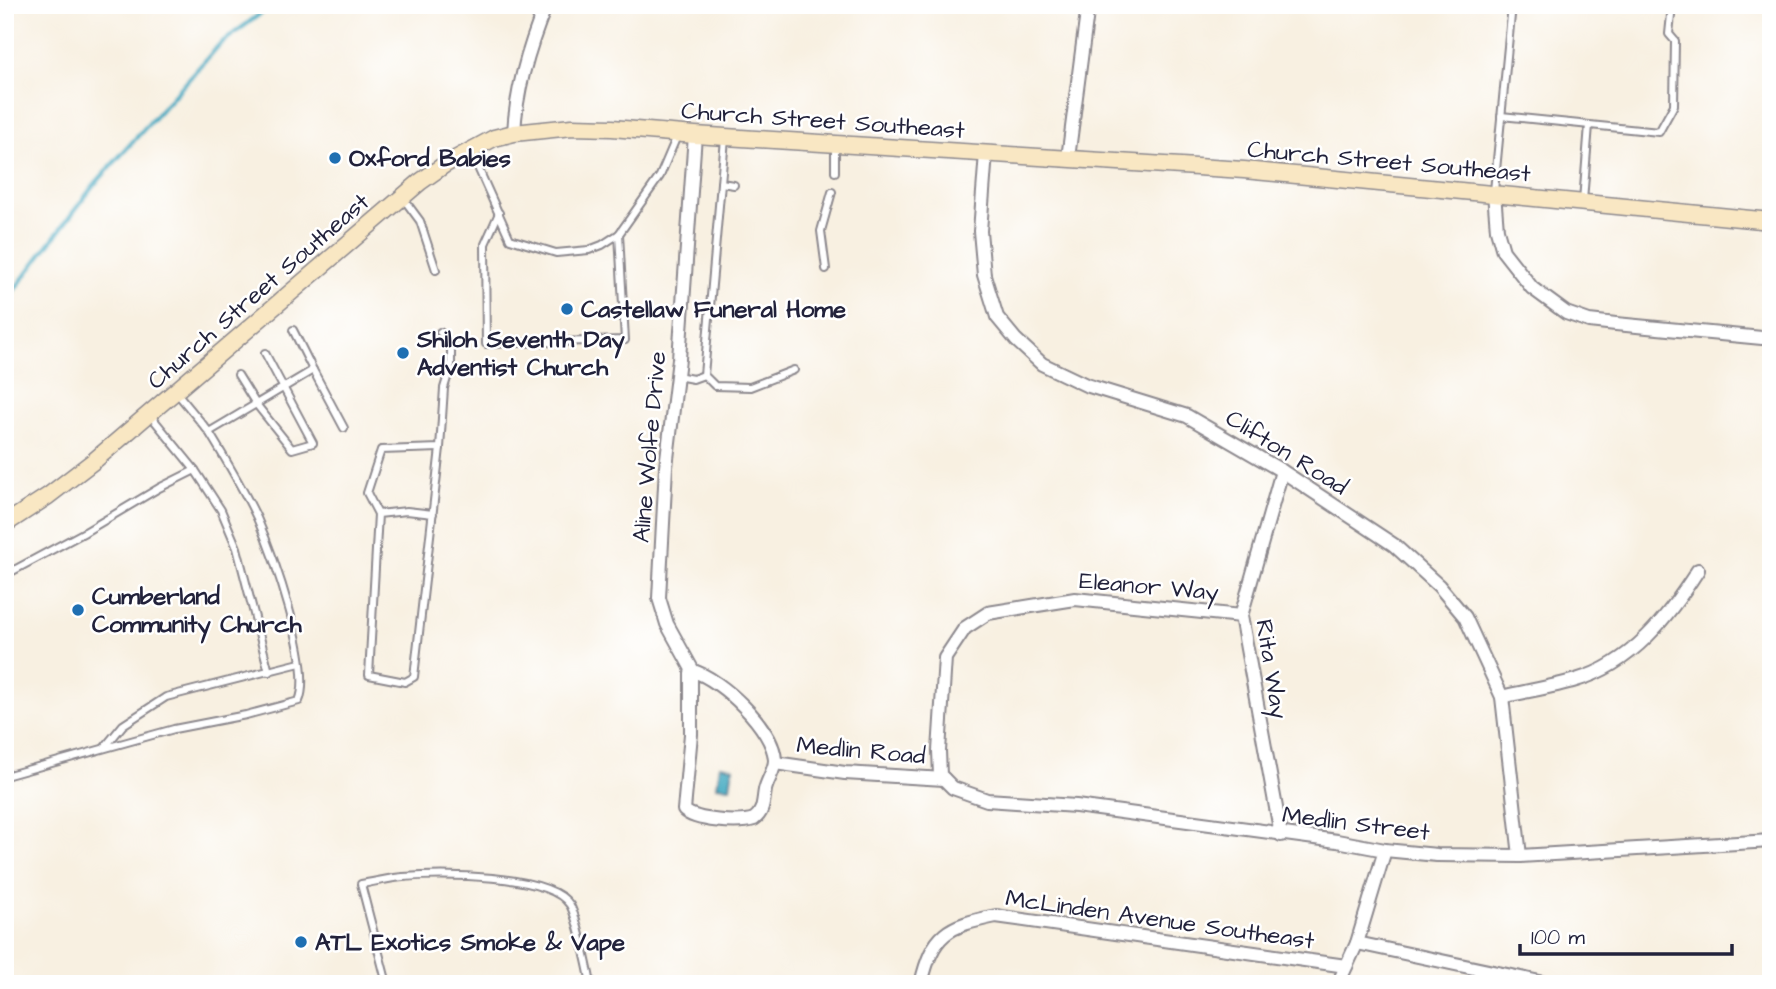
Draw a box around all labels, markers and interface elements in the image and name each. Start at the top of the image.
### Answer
street label: Church Street Southeast [680,94,966,148]
street label: Church Street Southeast [1246,133,1532,191]
place label: Oxford Babies [349,142,511,176]
marker: Oxford Babies [327,150,343,166]
street label: Church Street Southeast [140,185,377,398]
place label: Castellaw Funeral Home [581,293,846,327]
marker: Castellaw Funeral Home [559,301,575,317]
place label: Shiloh Seventh Day Adventist Church [416,323,626,385]
marker: Shiloh Seventh Day Adventist Church [395,345,411,361]
street label: Aline Wolfe Drive [625,350,675,544]
street label: Clifton Road [1219,402,1354,504]
street label: Eleanor Way [1078,564,1220,611]
place label: Cumberland Community Church [92,580,303,644]
marker: Cumberland Community Church [70,602,86,618]
street label: Rita Way [1245,617,1296,721]
street label: Medlin Road [795,728,927,774]
street label: Medlin Street [1280,798,1432,850]
street label: McLinden Avenue Southeast [1003,881,1317,959]
scale bar [1520,912,1732,956]
text: 100 m [1531,923,1586,952]
place label: ATL Exotics Smoke & Vape [315,926,625,960]
marker: ATL Exotics Smoke & Vape [293,934,309,950]

